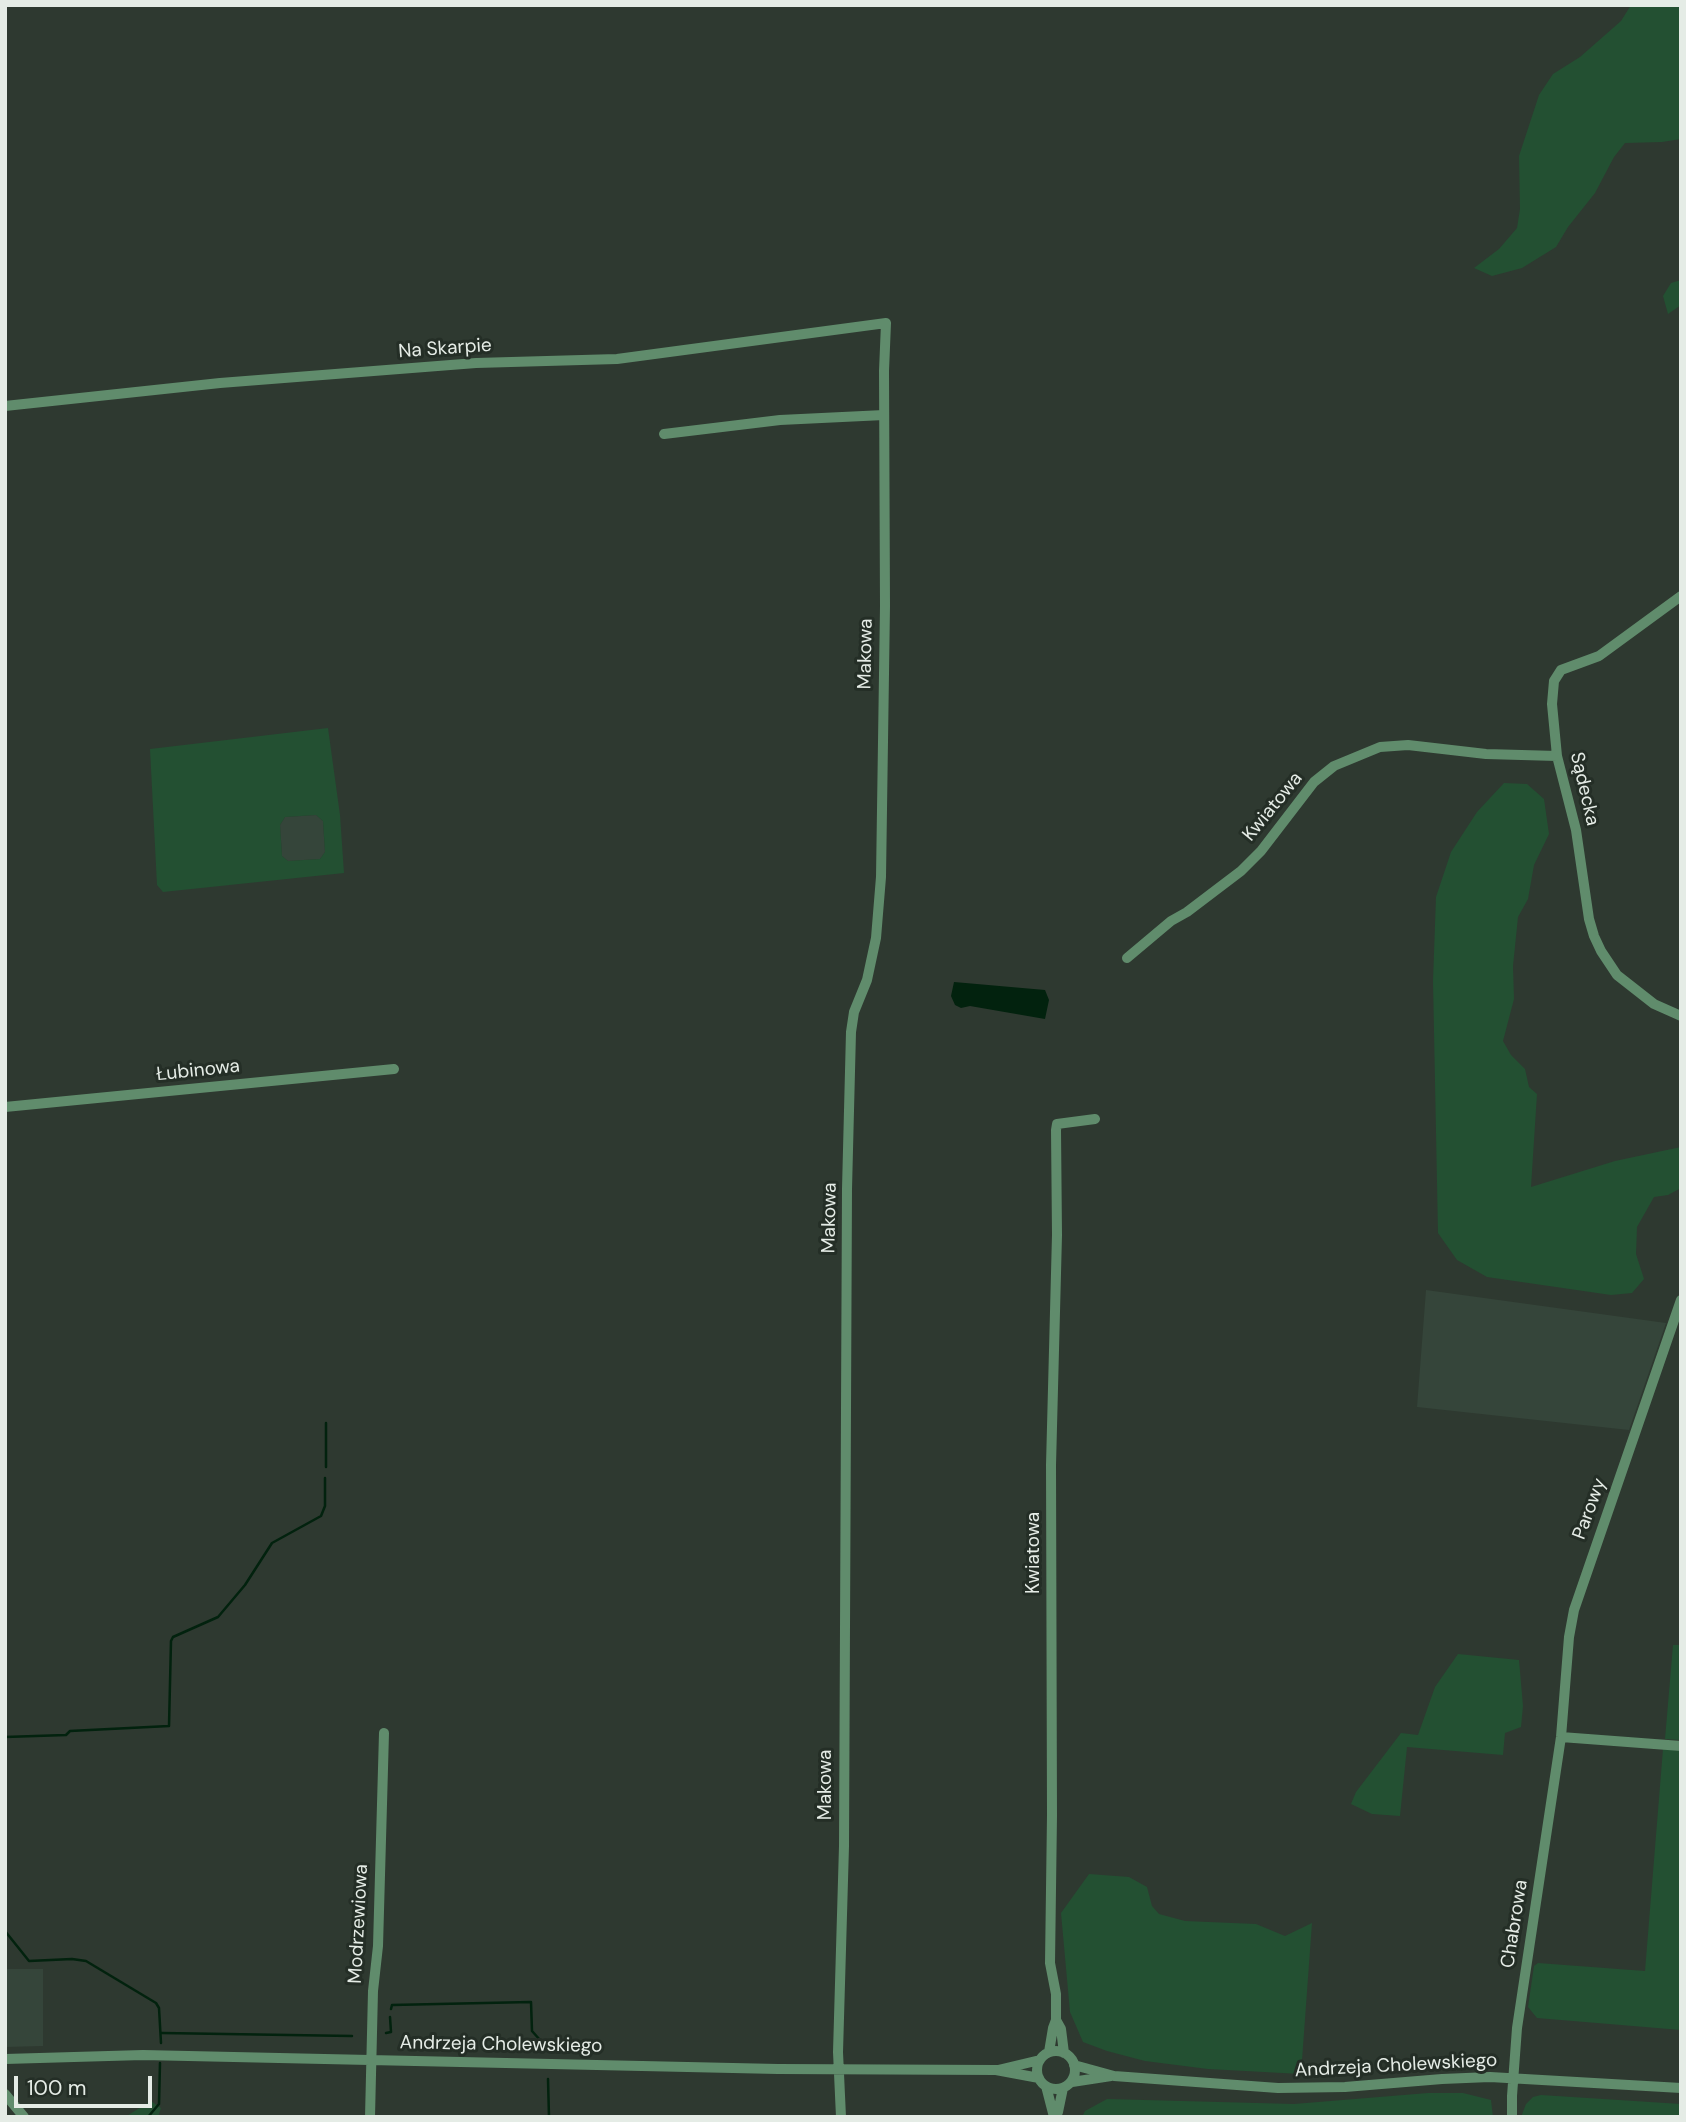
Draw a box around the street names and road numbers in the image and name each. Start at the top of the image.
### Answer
street label: Na Skarpie [397,334,493,364]
street label: Makowa [854,619,878,689]
street label: Sądecka [1564,750,1604,828]
street label: Kwiatowa [1238,768,1308,846]
street label: Łubinowa [155,1055,241,1087]
street label: Makowa [818,1183,842,1253]
street label: Parowy [1568,1475,1612,1543]
street label: Kwiatowa [1023,1512,1045,1594]
street label: Makowa [815,1750,837,1820]
street label: Modrzewiowa [344,1864,374,1984]
street label: Chabrowa [1497,1878,1533,1970]
street label: Andrzeja Cholewskiego [399,2032,603,2058]
street label: Andrzeja Cholewskiego [1294,2049,1498,2083]

